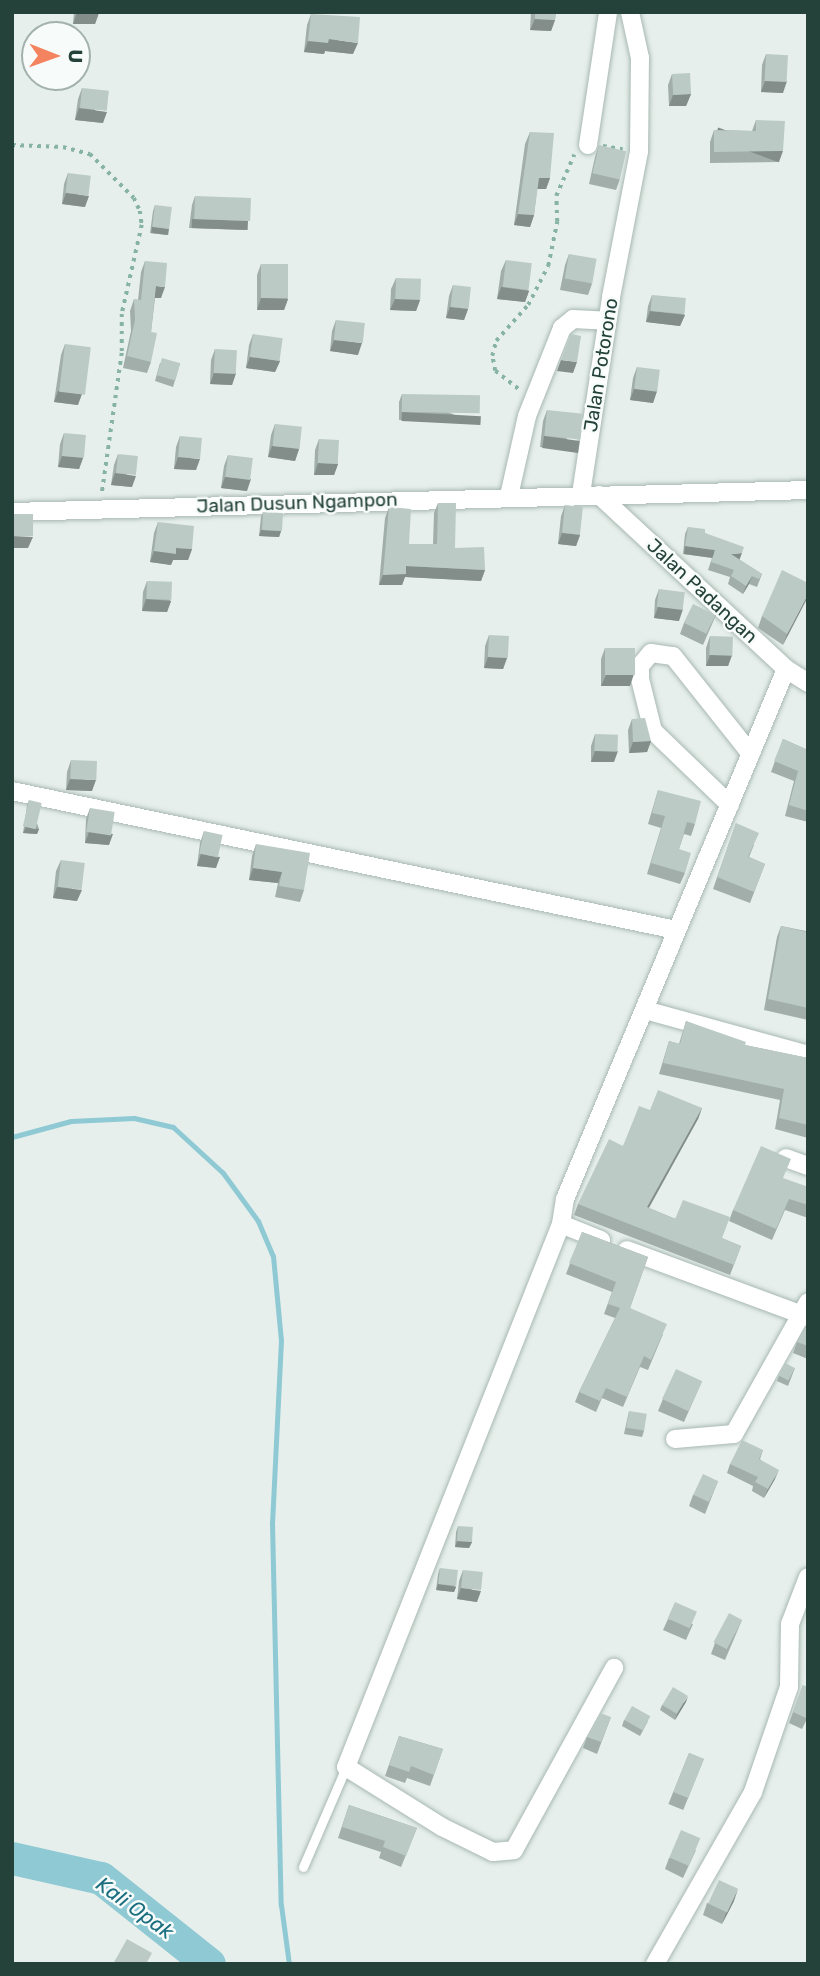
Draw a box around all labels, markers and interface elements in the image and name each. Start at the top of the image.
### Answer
north arrow [21,21,91,91]
text: U [64,49,87,63]
street label: Jalan Potorono [579,296,623,434]
street label: Jalan Dusun Ngampon [196,488,398,518]
street label: Jalan Padangan [642,534,762,648]
water label: Kali Opak [91,1871,179,1945]

